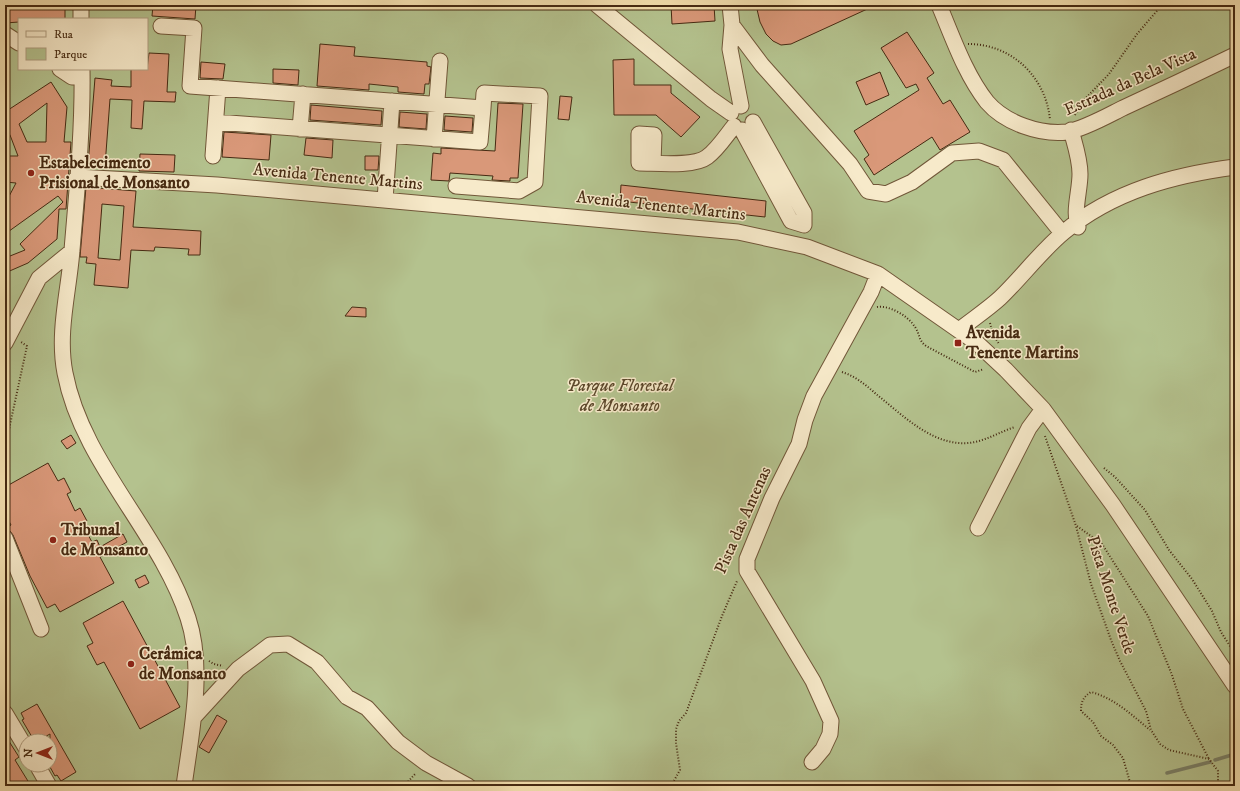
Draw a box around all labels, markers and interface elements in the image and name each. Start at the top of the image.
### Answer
legend [18,18,148,70]
text: Rua [54,27,74,42]
street label: Estrada da Bela Vista [1060,43,1200,121]
text: Parque [54,47,87,62]
place label: Estabelecimento Prisional de Monsanto [39,152,190,194]
street label: Avenida Tenente Martins [252,159,424,195]
marker: Estabelecimento Prisional de Monsanto [26,168,36,178]
street label: Avenida Tenente Martins [575,186,747,226]
place label: Avenida Tenente Martins [965,322,1079,364]
marker: Avenida Tenente Martins [953,338,963,348]
park label: Parque Florestal de Monsanto [567,375,675,417]
street label: Pista das Antenas [710,463,777,577]
place label: Tribunal de Monsanto [60,519,148,561]
street label: Pista Monte Verde [1081,533,1141,657]
marker: Tribunal de Monsanto [48,535,58,545]
place label: Cerâmica de Monsanto [139,643,226,685]
marker: Cerâmica de Monsanto [126,659,136,669]
north arrow [18,733,58,773]
text: N [22,748,36,758]

